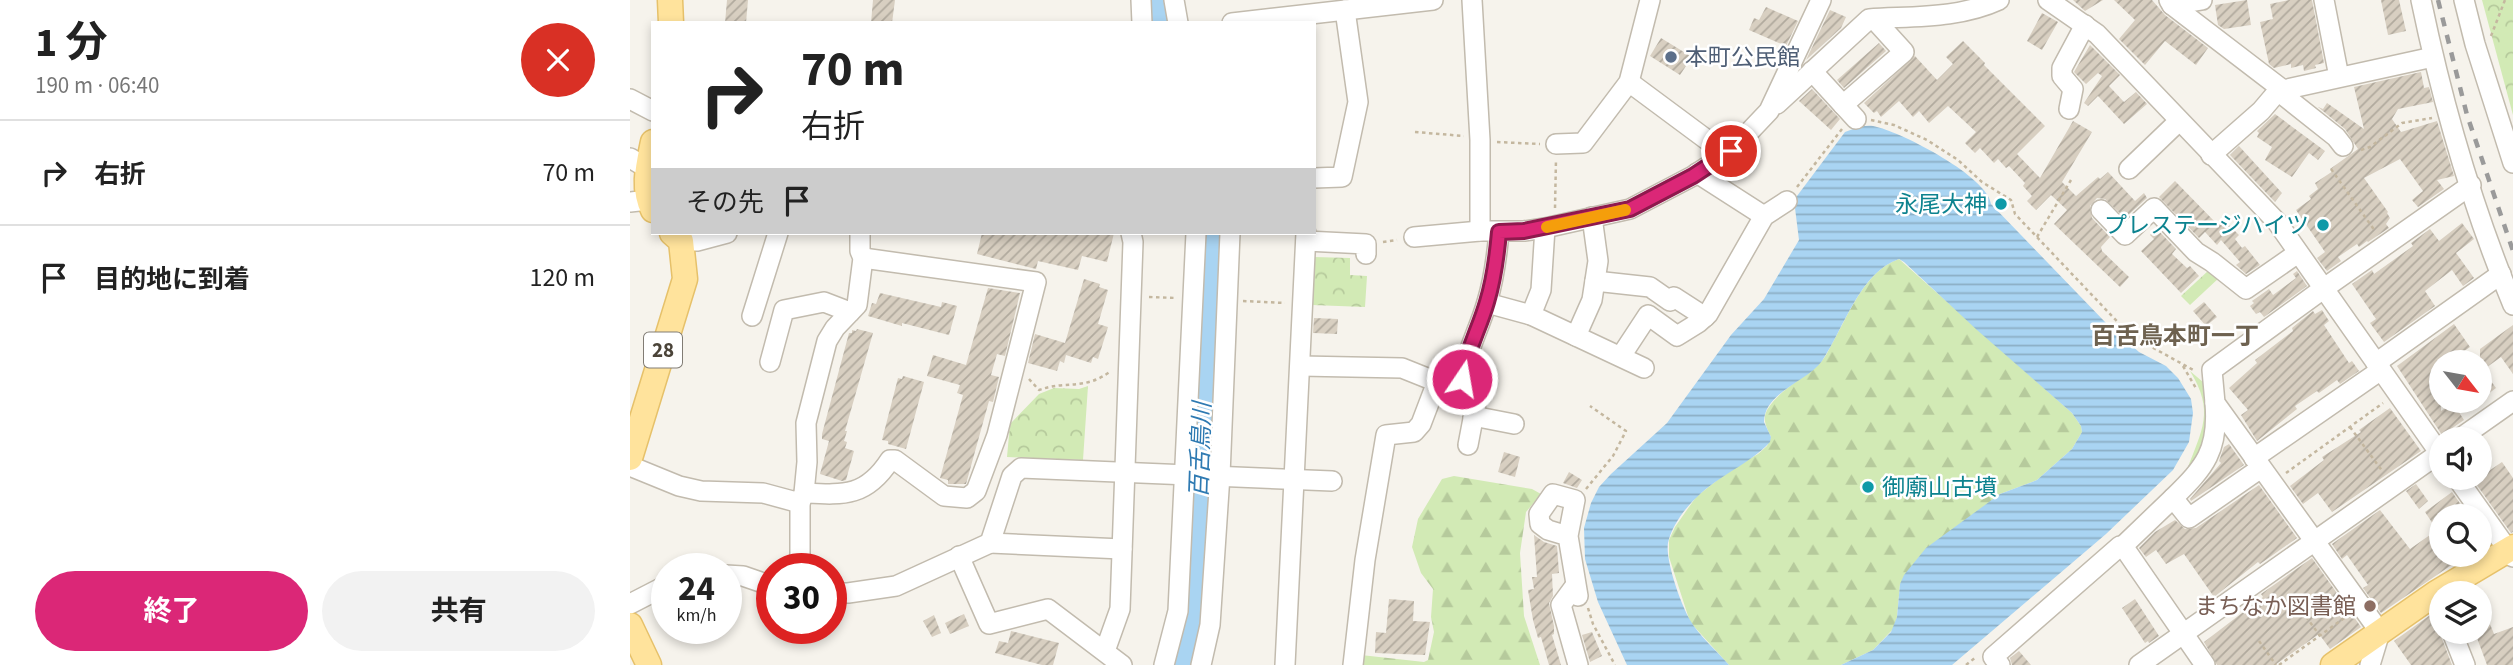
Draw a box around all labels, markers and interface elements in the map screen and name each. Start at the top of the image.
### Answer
text: 1 分 [35,13,108,73]
button: close [521,23,595,97]
text: 70 m [801,35,905,105]
place label: 本町公民館 [1685,41,1800,74]
icon: right [686,49,777,140]
marker: 本町公民館 [1663,49,1679,65]
text: 190 m · 06:40 [35,69,159,102]
text: 右折 [801,104,865,150]
pin [1701,121,1761,181]
icon: arrive [1712,132,1750,170]
icon: right [35,154,73,192]
text: 70 m [542,154,595,191]
text: 右折 [94,156,146,193]
icon: arrive [778,182,816,220]
text: その先 [686,184,764,221]
place label: 永尾大神 [1895,188,1987,221]
marker: 永尾大神 [1993,196,2009,212]
place label: プレステージハイツ [2104,209,2309,242]
marker: プレステージハイツ [2315,217,2331,233]
icon: arrive [35,259,73,297]
text: 120 m [529,259,595,296]
text: 目的地に到着 [94,261,250,298]
district label: 百舌鳥本町一丁 [2091,319,2259,354]
road number: 28 [644,332,682,368]
position arrow [1425,342,1499,416]
north arrow [2429,350,2492,413]
map controls [2429,350,2492,644]
water label: 百舌鳥川 [1182,398,1220,499]
button: sound [2429,427,2492,490]
place label: 御廟山古墳 [1882,471,1997,504]
marker: 御廟山古墳 [1860,479,1876,495]
button: search [2429,504,2492,567]
speed limit sign: 30 [756,553,847,644]
text: 24 [678,564,715,614]
button: 終了 [35,571,308,651]
button: 共有 [322,571,595,651]
button: layers [2429,581,2492,644]
place label: まちなか図書館 [2195,590,2356,623]
marker: まちなか図書館 [2362,598,2378,614]
text: km/h [677,603,716,628]

